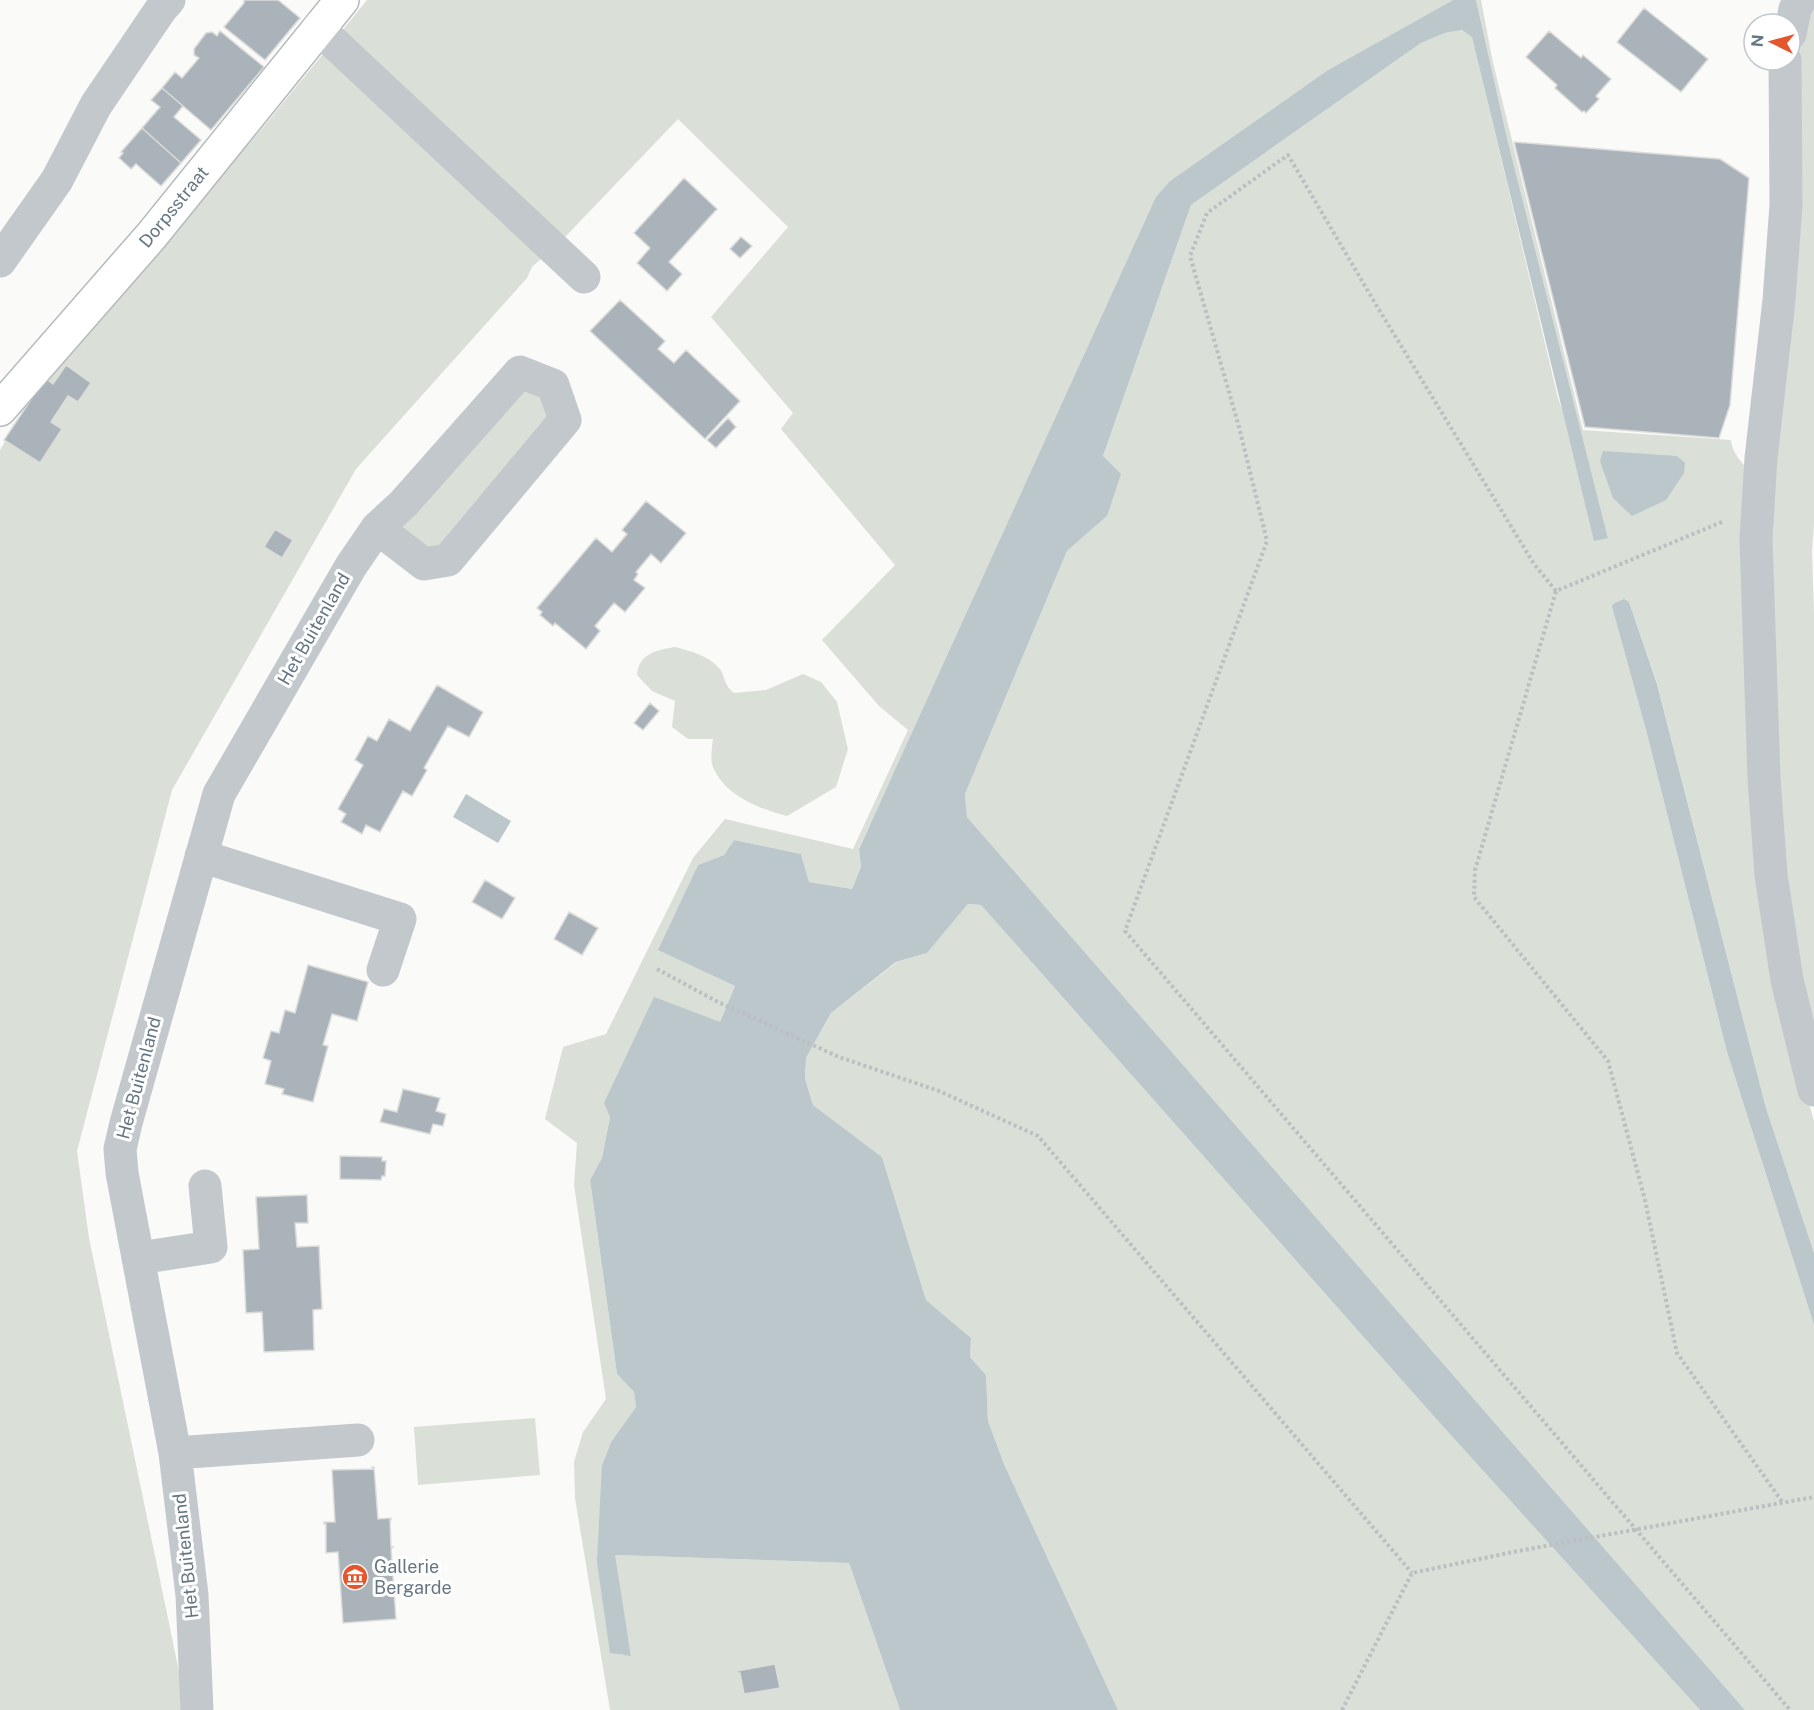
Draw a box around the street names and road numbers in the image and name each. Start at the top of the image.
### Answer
street label: Dorpsstraat [134,162,213,252]
street label: Het Buitenland [273,569,354,688]
street label: Het Buitenland [112,1014,165,1141]
street label: Het Buitenland [168,1492,203,1620]

